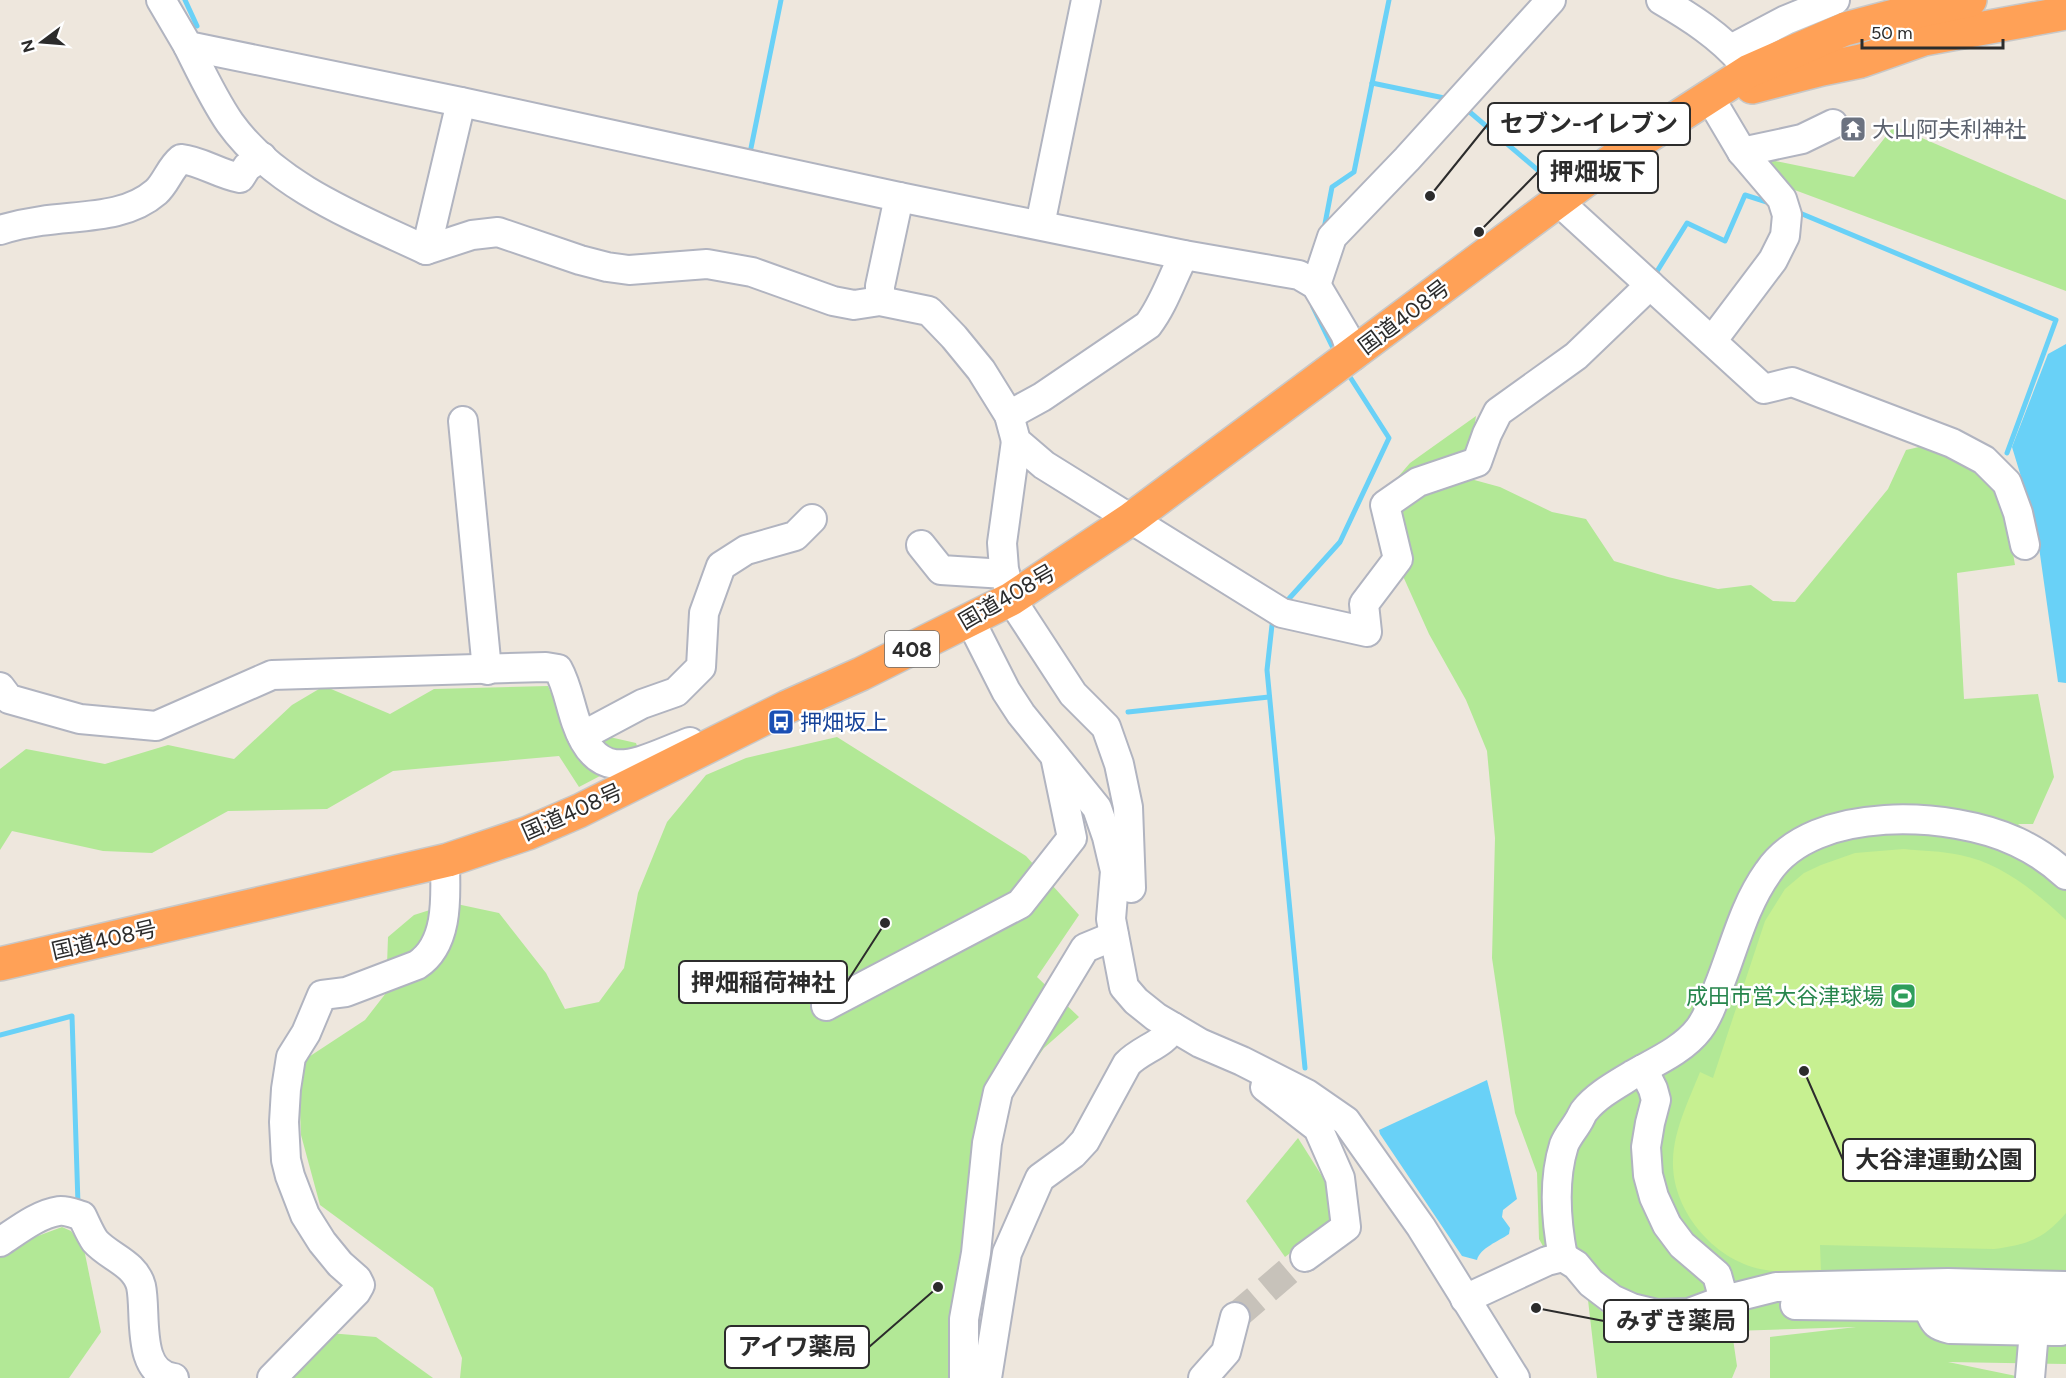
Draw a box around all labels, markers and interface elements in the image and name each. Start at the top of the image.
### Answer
north arrow [12,12,72,72]
scale bar [1862,12,2003,50]
text: 50 m [1871,22,1913,44]
text: N [17,37,39,55]
callout: セブン-イレブン [1488,103,1690,145]
text: セブン-イレブン [1500,109,1678,138]
temple icon: 大山阿夫利神社 [1838,114,1868,144]
place label: 大山阿夫利神社 [1872,116,2026,143]
callout: 押畑坂下 [1538,151,1658,193]
text: 押畑坂下 [1550,157,1646,186]
street label: 国道408号 [1353,274,1455,360]
street label: 国道408号 [954,558,1060,636]
road number: 408 [885,631,939,667]
bus stop icon: 押畑坂上 [766,707,796,737]
place label: 押畑坂上 [800,709,888,736]
street label: 国道408号 [518,778,626,846]
street label: 国道408号 [49,915,159,965]
callout: 押畑稲荷神社 [679,961,847,1003]
text: 押畑稲荷神社 [691,968,835,997]
sports icon: 成田市営大谷津球場 [1888,981,1918,1011]
place label: 成田市営大谷津球場 [1686,983,1884,1010]
callout: 大谷津運動公園 [1843,1139,2035,1181]
text: 大谷津運動公園 [1855,1145,2023,1174]
callout: みずき薬局 [1604,1300,1748,1342]
text: みずき薬局 [1616,1306,1736,1335]
callout: アイワ薬局 [725,1326,869,1368]
text: アイワ薬局 [738,1332,856,1361]

